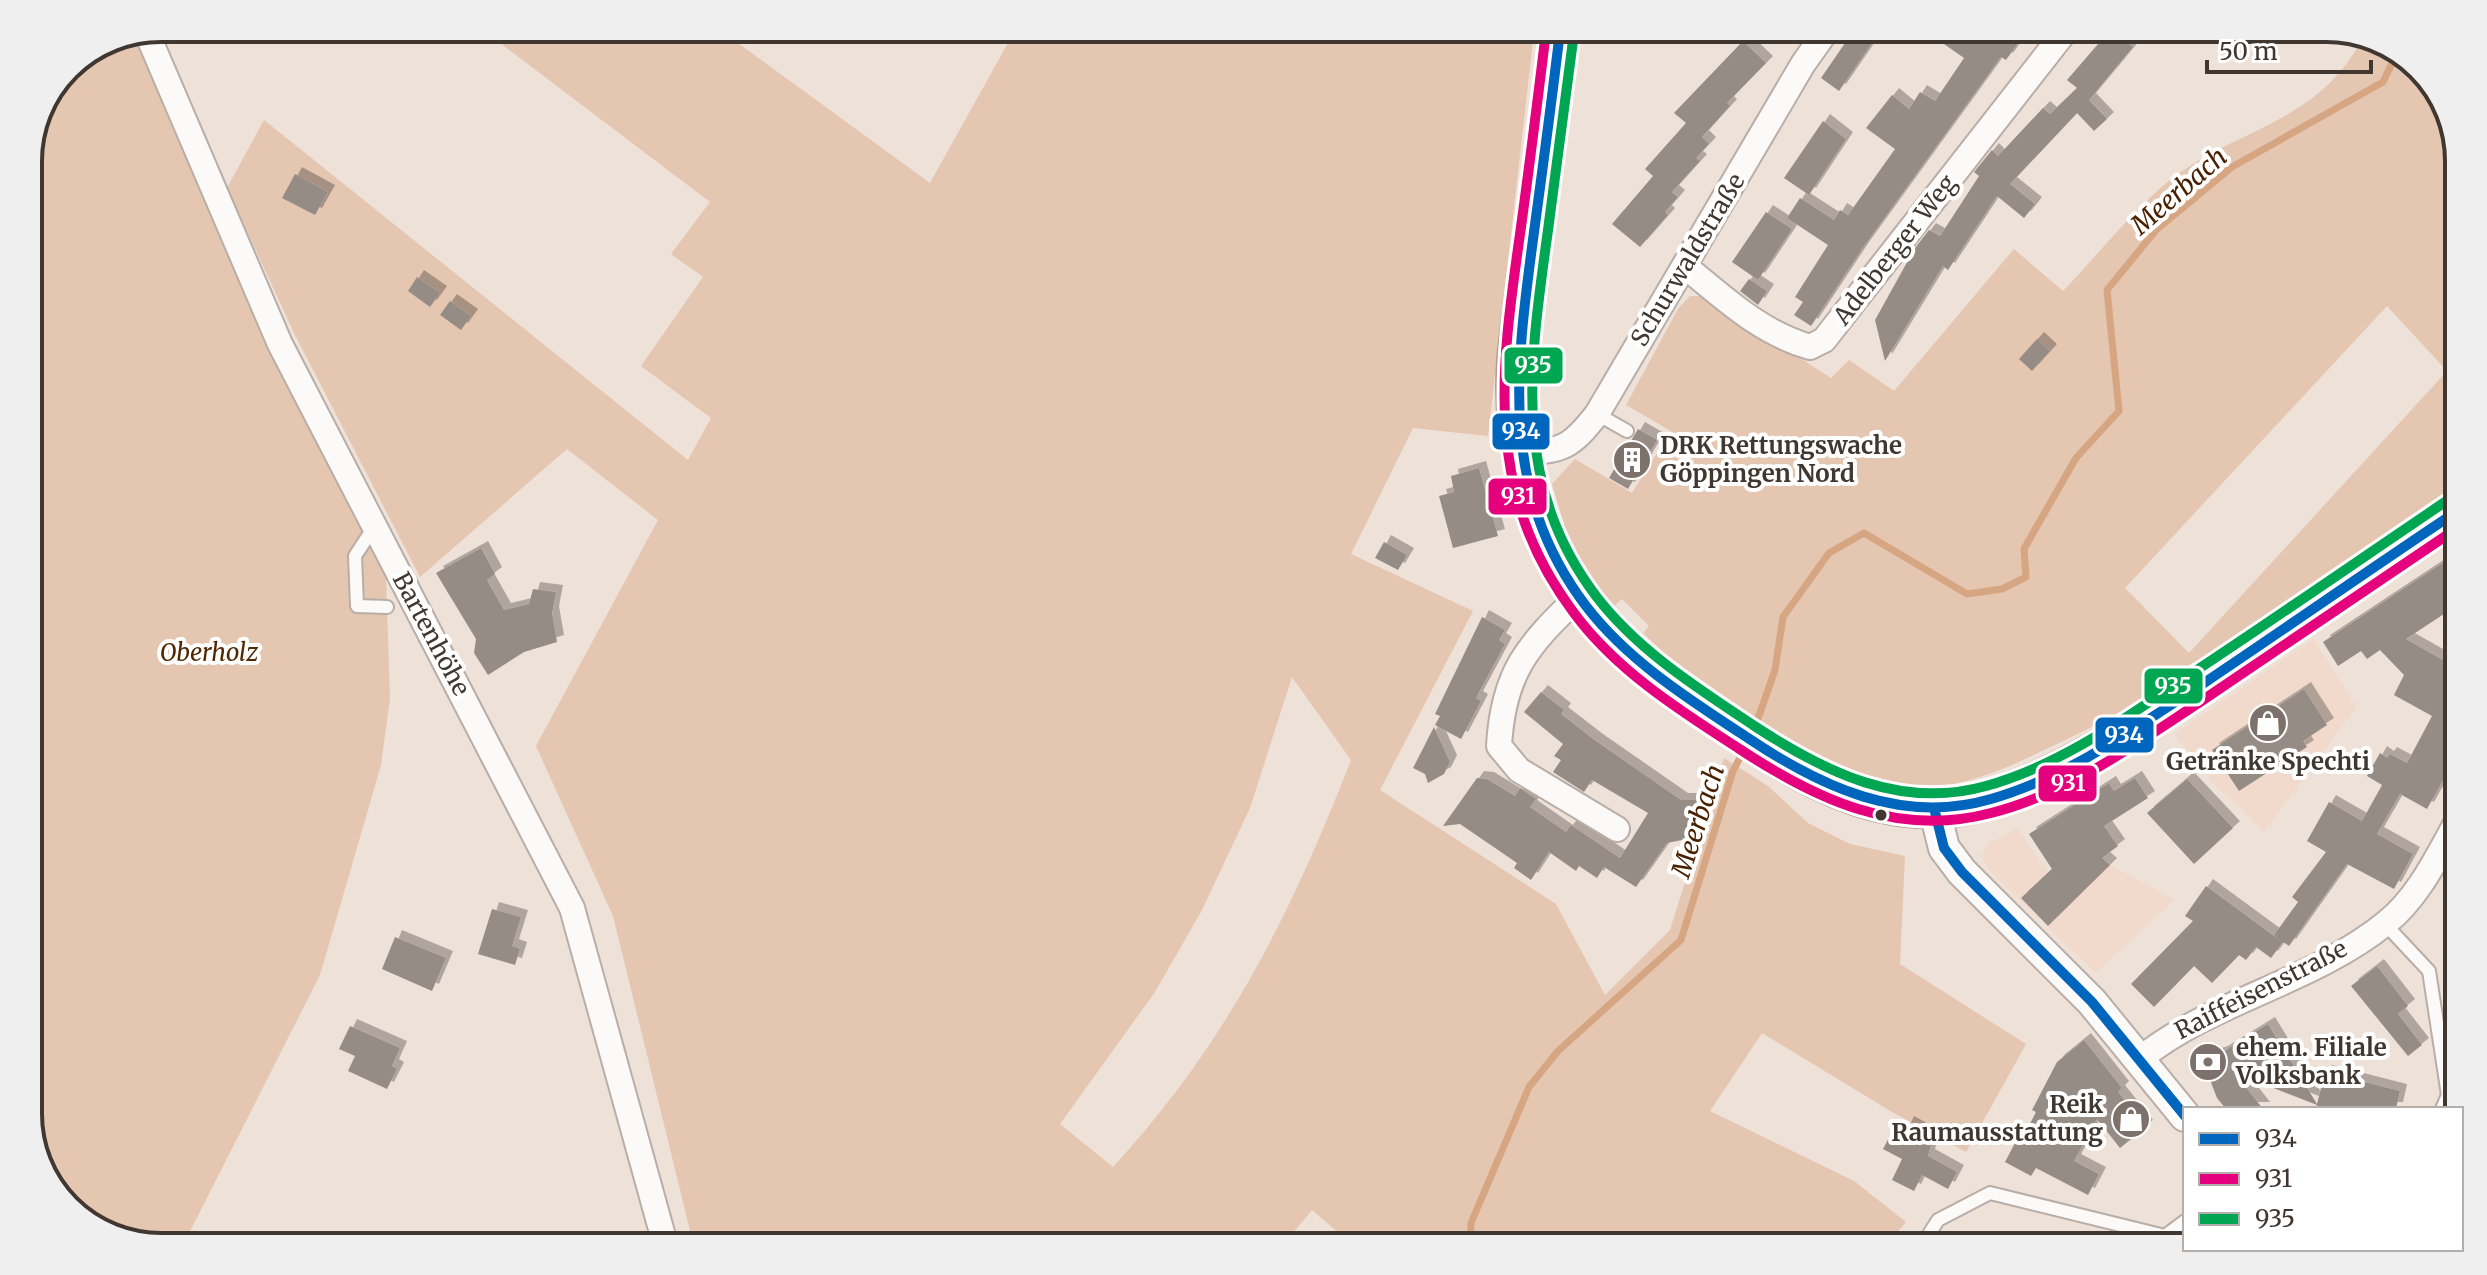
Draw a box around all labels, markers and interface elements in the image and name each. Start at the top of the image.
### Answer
scale bar [2207,24,2371,74]
text: 50 m [2219,36,2278,67]
water label: Meerbach [2123,140,2234,242]
street label: Schurwaldstraße [1624,168,1751,352]
street label: Adelberger Weg [1826,168,1963,332]
line badge: 935 [1503,346,1564,385]
text: 935 [1514,351,1552,379]
line badge: 934 [1491,412,1551,451]
text: 934 [1502,417,1541,445]
place label: DRK Rettungswache Göppingen Nord [1660,430,1902,489]
building icon: DRK Rettungswache Göppingen Nord [1611,439,1653,481]
line badge: 931 [1487,477,1548,516]
text: 931 [1501,482,1535,510]
street label: Bartenhöhe [386,567,477,701]
park label: Oberholz [160,637,259,668]
line badge: 935 [2143,667,2204,705]
text: 935 [2154,672,2192,700]
shop icon: Getränke Spechti [2247,702,2289,744]
line badge: 934 [2094,716,2155,754]
text: 934 [2105,721,2144,749]
place label: Getränke Spechti [2166,746,2370,777]
water label: Meerbach [1663,760,1731,882]
line badge: 931 [2037,764,2098,803]
text: 931 [2051,769,2085,797]
unlabelled marker [1873,807,1889,823]
street label: Raiffeisenstraße [2169,933,2352,1046]
place label: ehem. Filiale Volksbank [2235,1032,2387,1091]
bank icon: ehem. Filiale Volksbank [2187,1041,2229,1083]
place label: Reik Raumausstattung [1891,1089,2103,1148]
shop icon: Reik Raumausstattung [2110,1098,2152,1140]
legend [2183,1107,2463,1251]
text: 934 [2255,1123,2297,1154]
text: 931 [2255,1163,2292,1194]
text: 935 [2255,1203,2295,1234]

